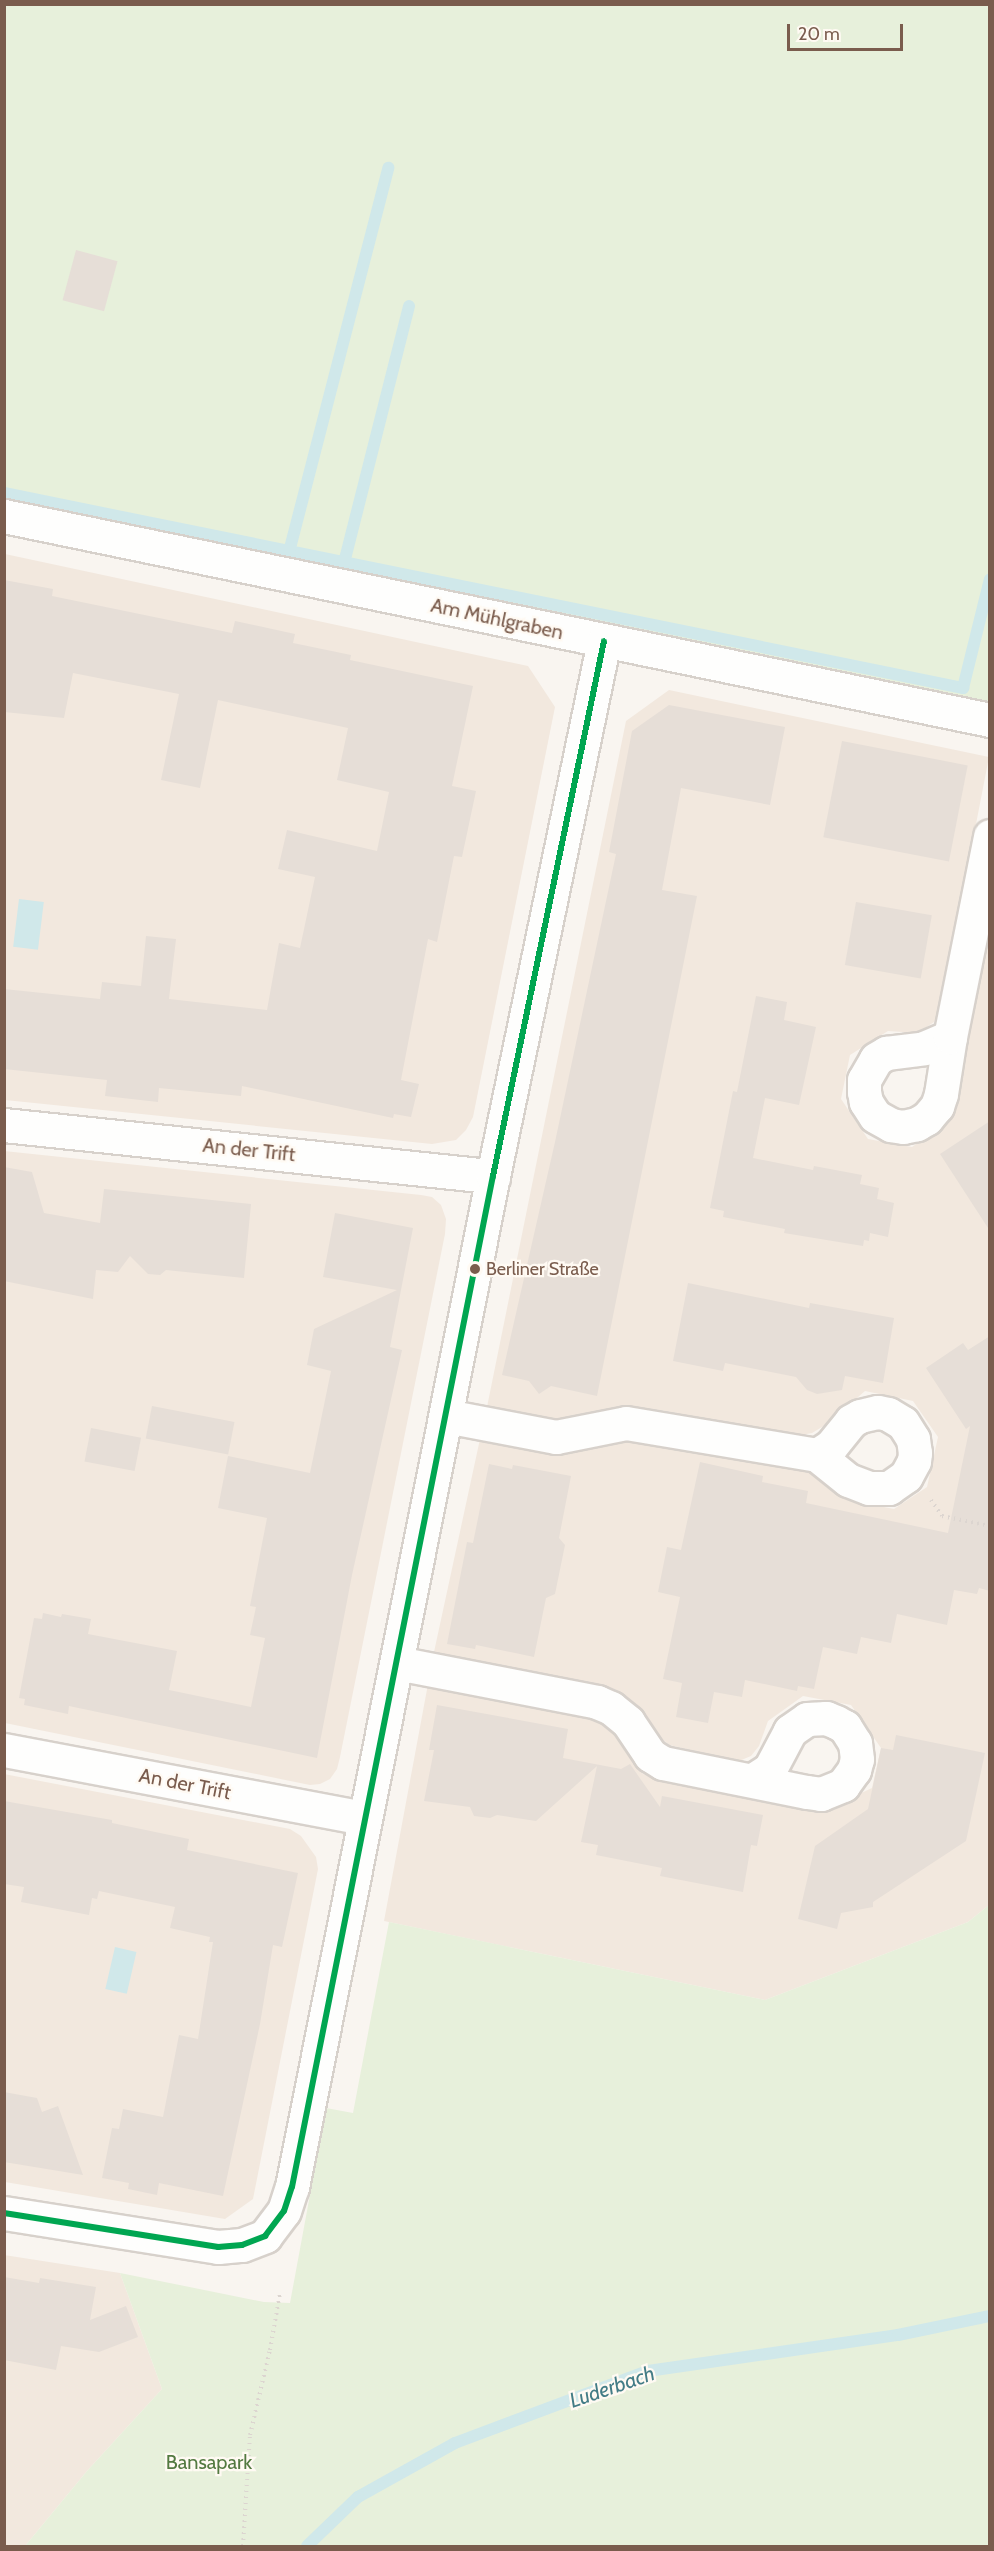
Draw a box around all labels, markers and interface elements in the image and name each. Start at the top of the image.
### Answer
scale bar [790,12,906,50]
text: 20 m [798,23,840,45]
street label: Am Mühlgraben [429,593,565,645]
street label: An der Trift [202,1133,296,1167]
place label: Berliner Straße [486,1258,599,1280]
marker: Berliner Straße [469,1263,481,1275]
street label: An der Trift [137,1763,233,1805]
water label: Luderbach [566,2361,658,2413]
park label: Bansapark [166,2450,252,2474]

